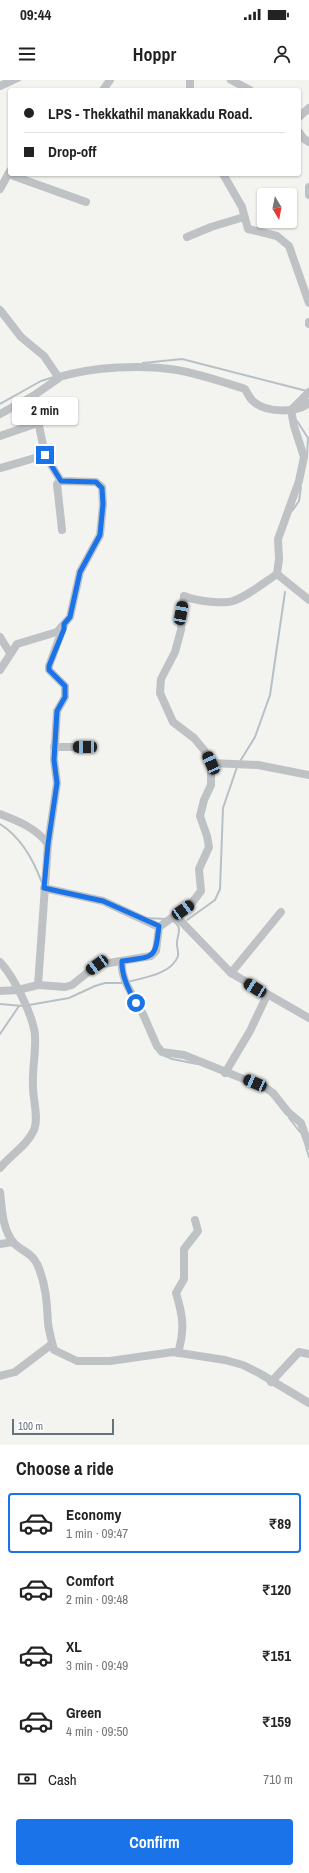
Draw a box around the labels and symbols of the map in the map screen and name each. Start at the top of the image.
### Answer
north arrow [257,188,297,228]
callout: 2 min [12,397,78,425]
route end [36,446,54,464]
car [173,600,189,626]
car [73,741,97,753]
car [201,750,221,776]
car [170,898,196,922]
car [84,953,110,977]
car [242,977,268,999]
route start [127,994,145,1012]
car [242,1073,268,1093]
scale bar [12,1417,114,1436]

